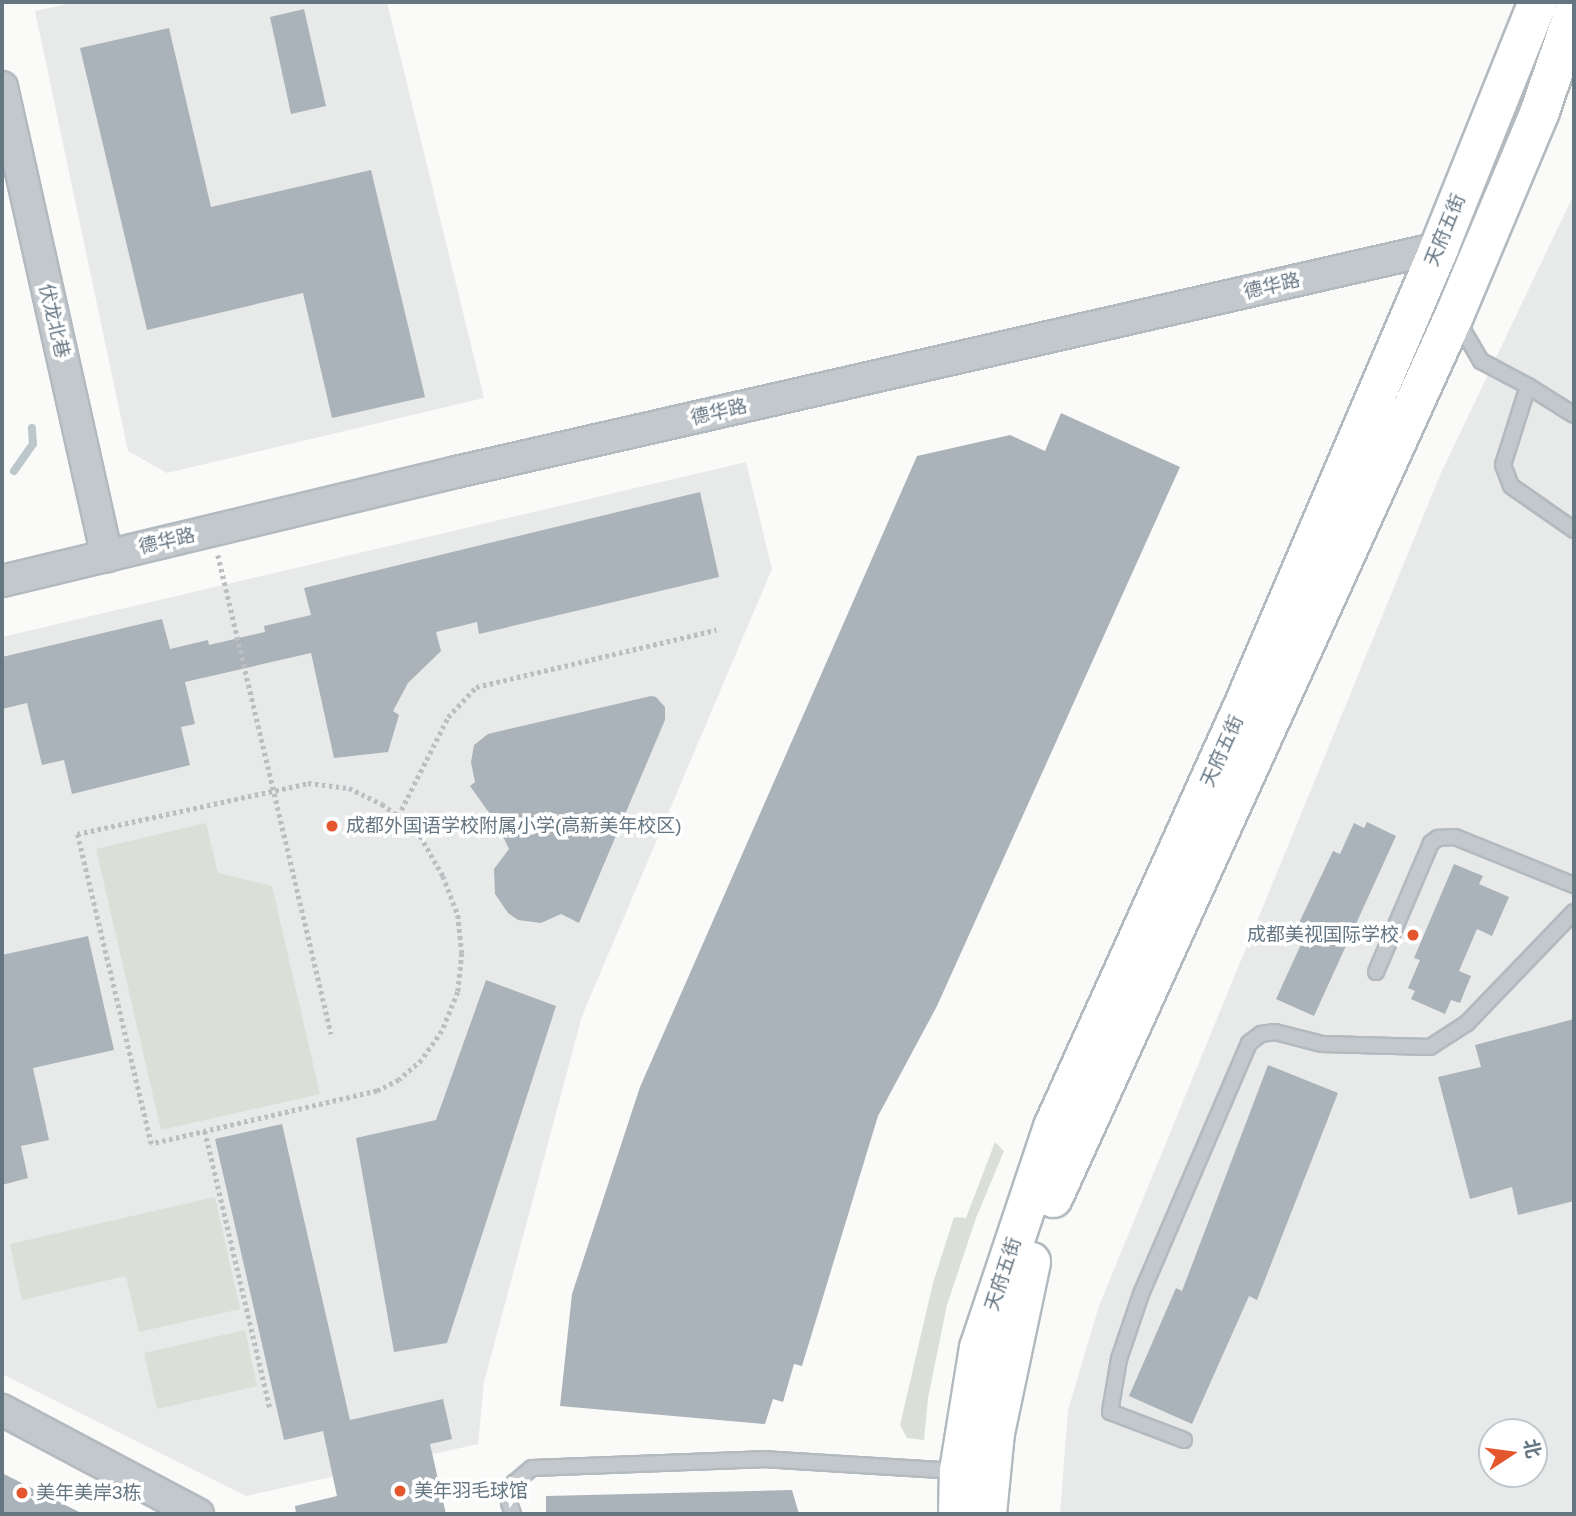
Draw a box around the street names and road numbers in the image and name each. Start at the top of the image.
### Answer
street label: 天府五街 [1420,190,1470,270]
street label: 德华路 [1242,268,1302,304]
street label: 伏龙北巷 [34,281,74,361]
street label: 德华路 [689,394,749,430]
street label: 德华路 [137,523,197,559]
street label: 天府五街 [1196,712,1248,790]
street label: 天府五街 [980,1234,1026,1314]

